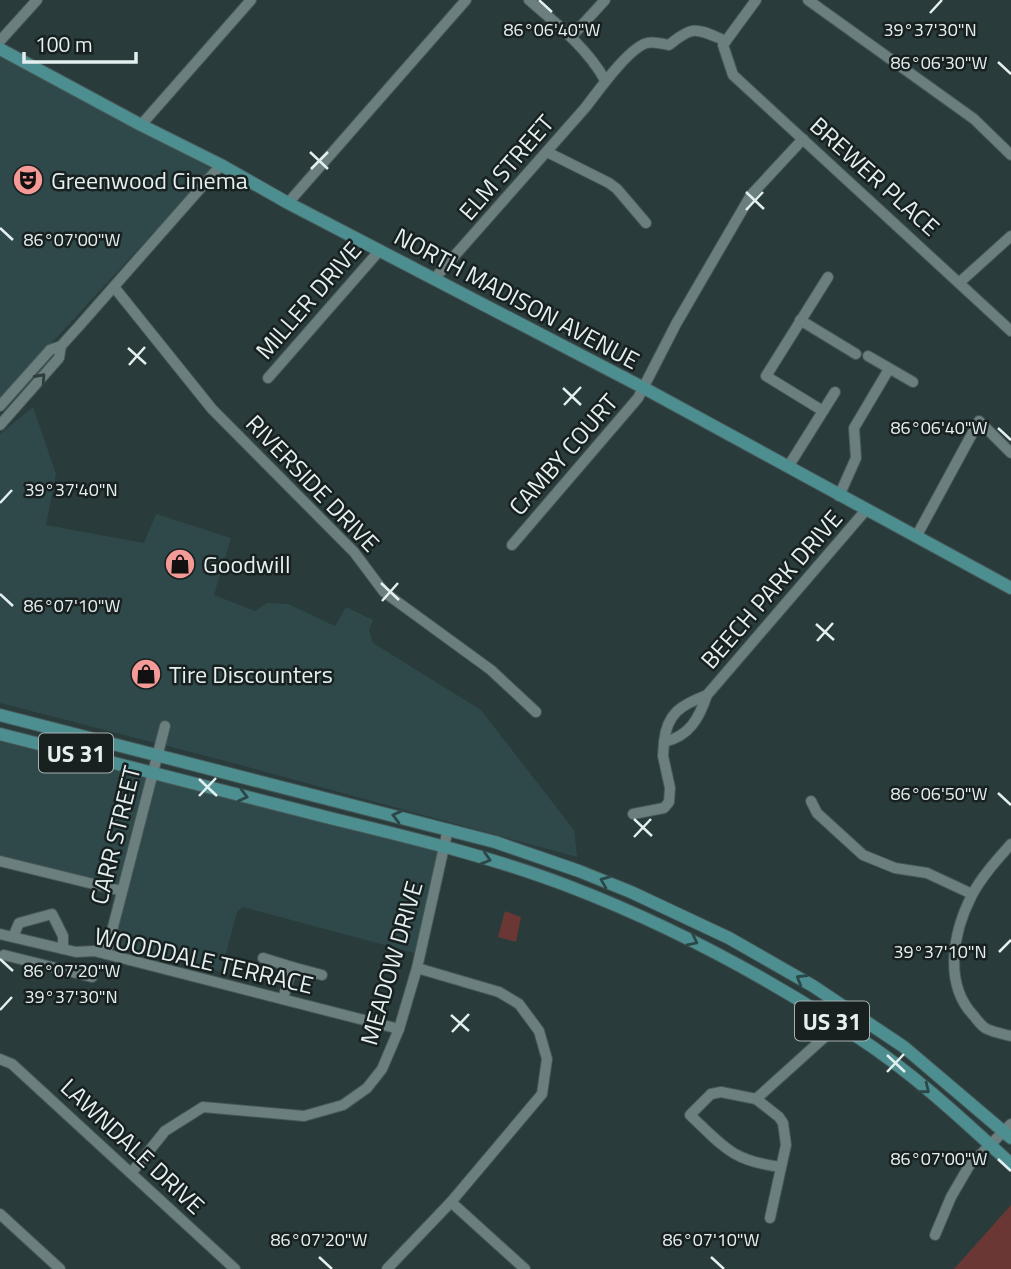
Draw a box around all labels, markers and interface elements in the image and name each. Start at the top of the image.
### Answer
text: 86°06'40"W [504,16,601,43]
text: 39°37'30"N [883,16,977,43]
scale bar [24,21,136,65]
text: 100 m [35,28,92,60]
text: 86°06'30"W [891,49,988,76]
street label: ELM STREET [450,106,562,228]
street label: BREWER PLACE [802,108,948,244]
place label: Greenwood Cinema [51,162,248,198]
theatre icon: Greenwood Cinema [11,163,45,197]
street label: NORTH MADISON AVENUE [388,218,646,378]
text: 86°07'00"W [24,226,121,253]
street label: MILLER DRIVE [247,233,369,367]
one-way arrow [33,373,46,386]
street label: CAMBY COURT [500,385,626,523]
street label: RIVERSIDE DRIVE [238,406,388,560]
text: 86°06'40"W [891,414,988,441]
text: 39°37'40"N [24,476,118,503]
street label: BEECH PARK DRIVE [692,501,850,677]
place label: Goodwill [203,546,290,582]
shop icon: Goodwill [163,547,197,581]
text: 86°07'10"W [24,592,121,619]
place label: Tire Discounters [169,656,333,692]
shop icon: Tire Discounters [129,657,163,691]
road number: US 31 [39,734,113,772]
street label: CARR STREET [80,761,150,908]
text: 86°06'50"W [891,780,988,807]
one-way arrow [236,788,248,802]
one-way arrow [391,810,403,824]
one-way arrow [480,851,492,866]
one-way arrow [600,876,612,890]
street label: MEADOW DRIVE [350,877,432,1049]
street label: WOODDALE TERRACE [91,917,317,1003]
one-way arrow [686,932,698,946]
text: 39°37'10"N [893,938,987,965]
text: 86°07'20"W [24,957,121,984]
one-way arrow [795,974,808,987]
text: 39°37'30"N [24,983,118,1010]
road number: US 31 [795,1002,869,1040]
street label: LAWNDALE DRIVE [53,1070,213,1222]
one-way arrow [918,1080,930,1093]
text: 86°07'00"W [891,1145,988,1172]
text: 86°07'20"W [271,1226,368,1253]
text: 86°07'10"W [663,1226,760,1253]

